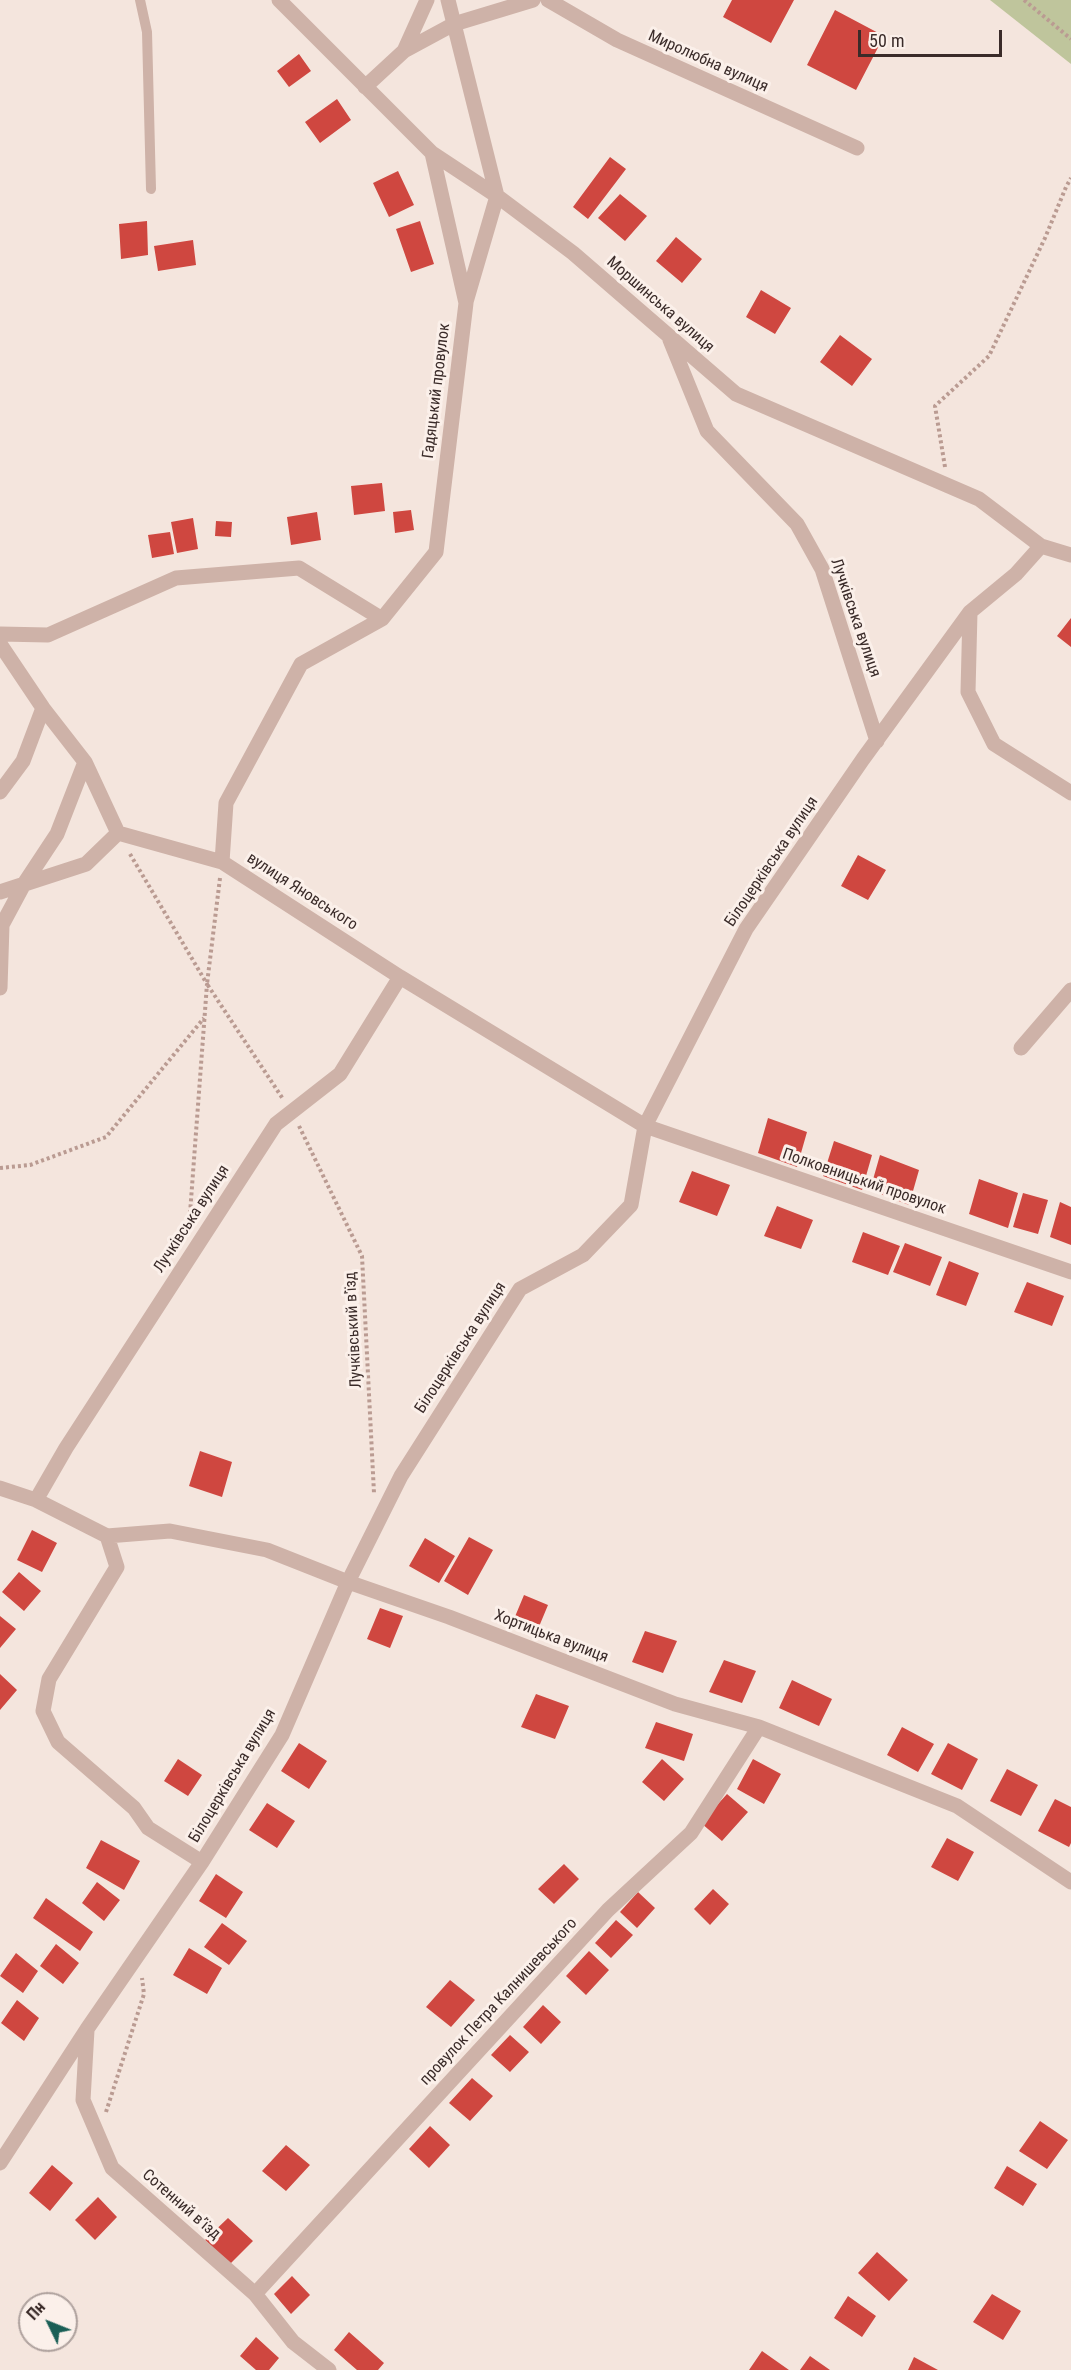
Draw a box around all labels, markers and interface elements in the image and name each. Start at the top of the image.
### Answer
scale bar [861,18,1005,56]
street label: Миролюбна вулиця [645,27,771,97]
text: 50 m [869,30,904,51]
street label: Моршинська вулиця [602,253,718,357]
street label: Гадяцький провулок [419,322,455,460]
street label: Лучківська вулиця [826,556,884,680]
street label: Білоцерківська вулиця [721,793,823,931]
street label: вулиця Яновського [243,849,361,935]
street label: Полковницький провулок [780,1145,948,1219]
street label: Лучківська вулиця [150,1162,234,1276]
street label: Лучківський в'їзд [341,1271,367,1389]
street label: Білоцерківська вулиця [411,1279,511,1417]
street label: Хортицька вулиця [491,1606,611,1668]
street label: Білоцерківська вулиця [185,1706,281,1846]
street label: провулок Петра Калнишевського [416,1914,582,2090]
street label: Сотенний в’їзд [138,2166,224,2244]
north arrow [18,2292,78,2352]
text: Пн [23,2298,49,2324]

